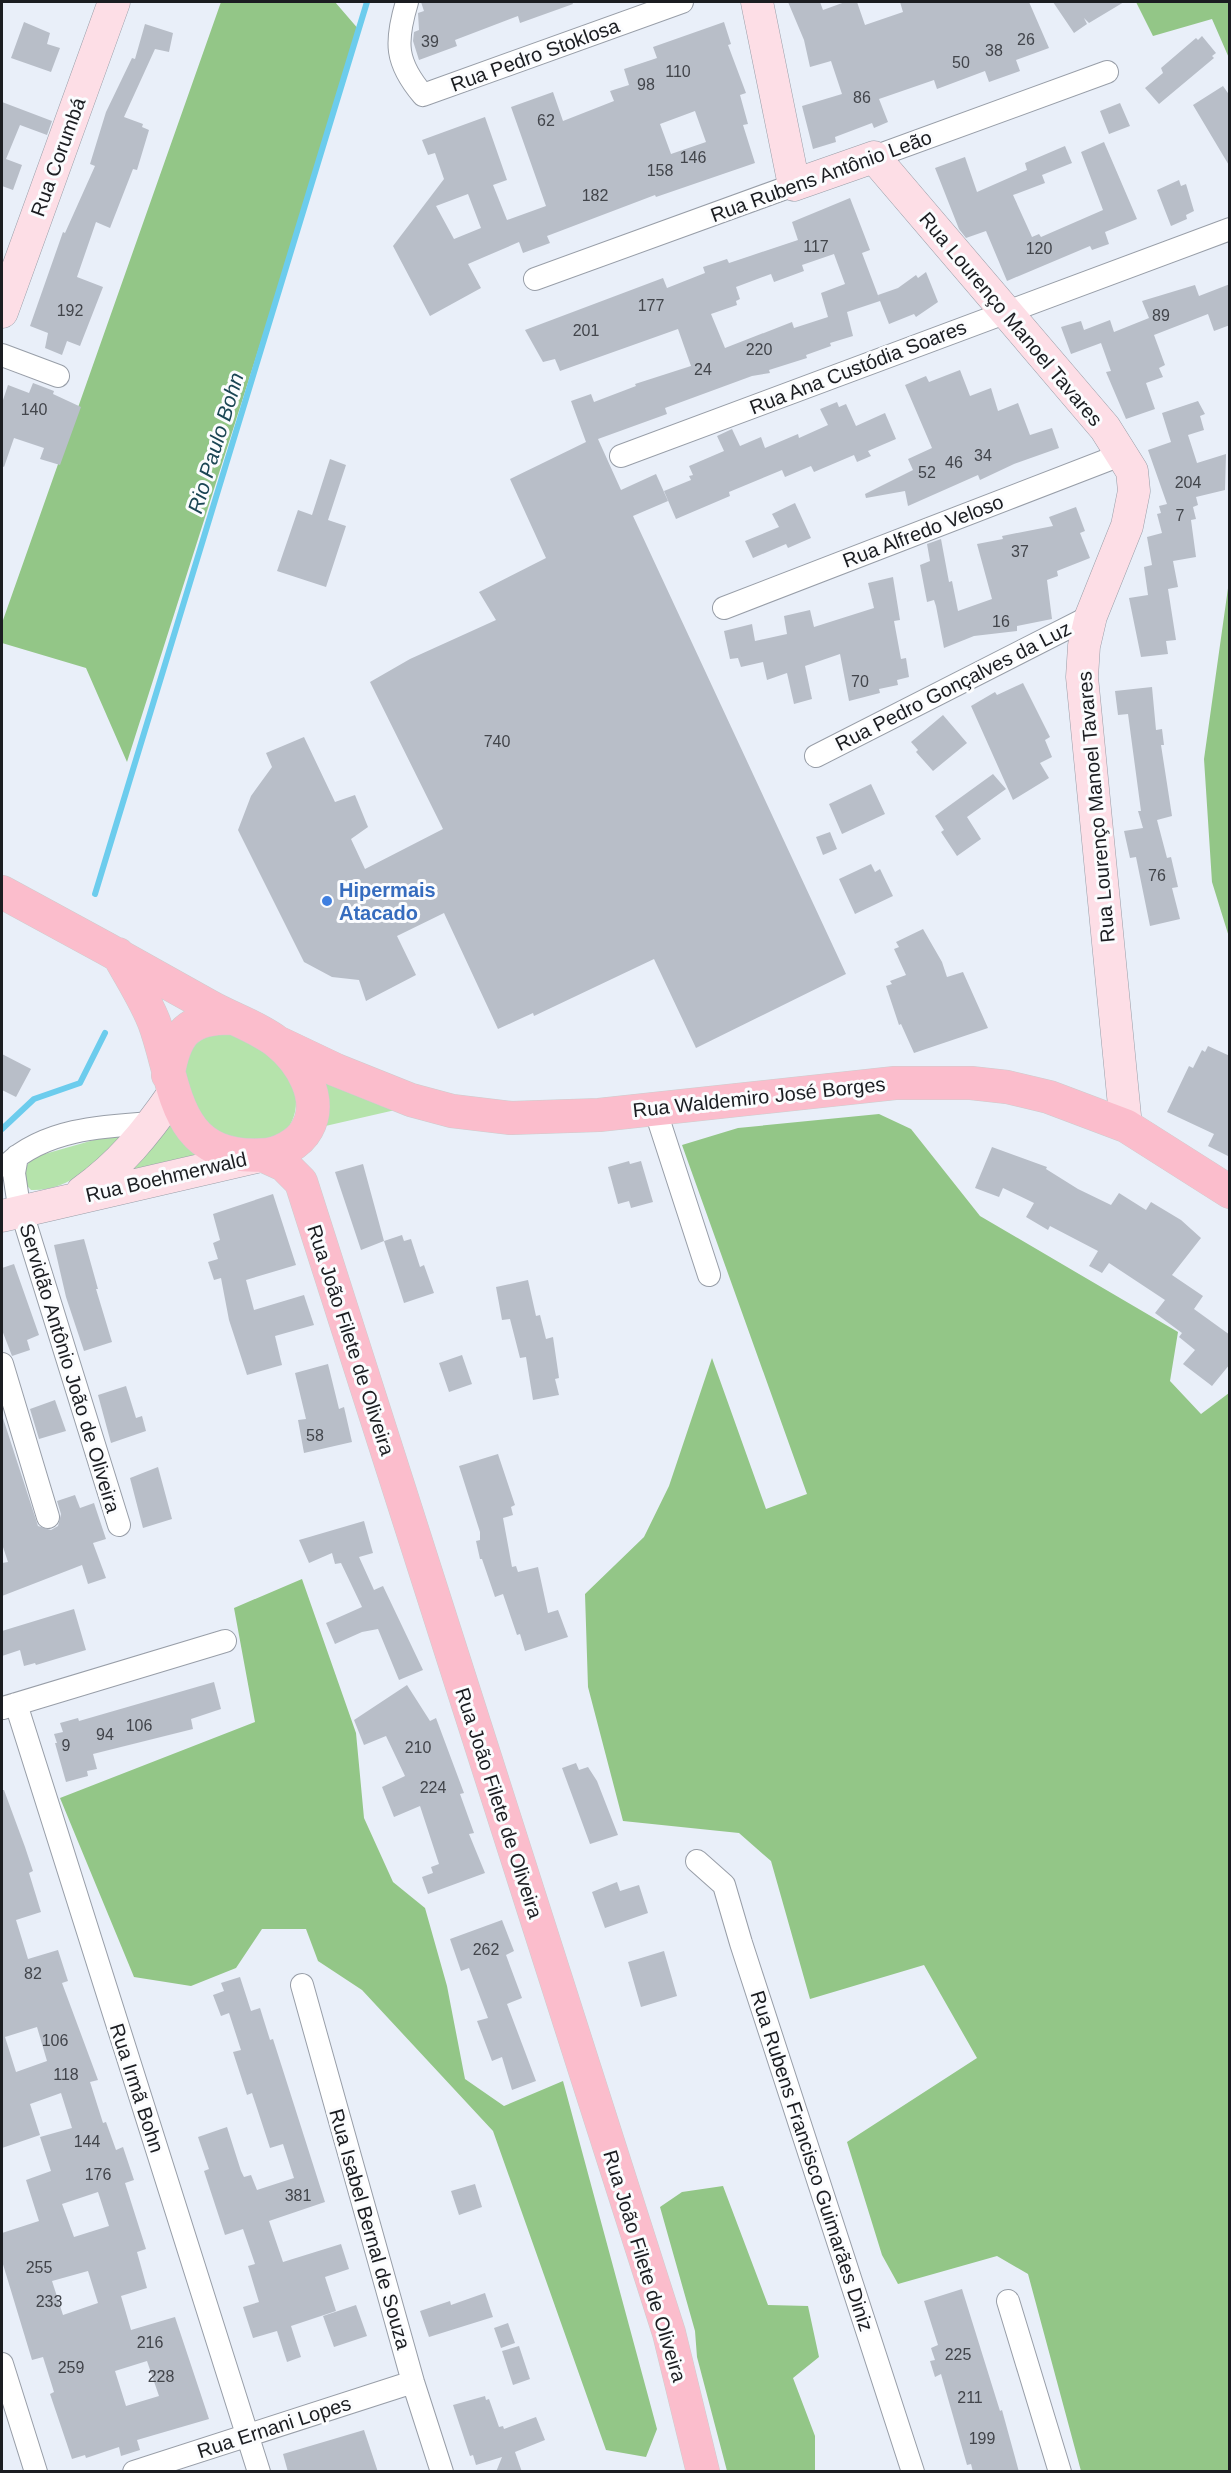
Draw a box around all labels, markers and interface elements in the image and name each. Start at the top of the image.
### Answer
street label: Rua Pedro Stoklosa [448,14,623,96]
house number: 26 [1017,31,1035,48]
house number: 39 [421,33,439,50]
house number: 38 [985,42,1003,59]
house number: 50 [952,54,970,71]
house number: 110 [665,63,691,80]
house number: 98 [637,76,655,93]
house number: 86 [853,89,871,106]
street label: Rua Corumbá [26,94,90,219]
house number: 62 [537,112,555,129]
street label: Rua Rubens Antônio Leão [708,126,934,226]
house number: 146 [680,149,706,166]
house number: 158 [647,162,673,179]
house number: 182 [582,187,608,204]
street label: Rua Lourenço Manoel Tavares [915,208,1107,430]
house number: 117 [803,238,829,255]
house number: 120 [1026,240,1052,257]
house number: 177 [638,297,664,314]
house number: 192 [57,302,83,319]
house number: 89 [1152,307,1170,324]
street label: Rua Ana Custódia Soares [747,315,969,419]
house number: 201 [573,322,599,339]
house number: 220 [746,341,772,358]
house number: 24 [694,361,712,378]
water label: Rio Paulo Bohn [183,370,248,516]
house number: 140 [21,401,47,418]
house number: 34 [974,447,992,464]
house number: 46 [945,454,963,471]
house number: 52 [918,464,936,481]
house number: 204 [1175,474,1201,491]
street label: Rua Alfredo Veloso [840,490,1006,572]
house number: 7 [1176,507,1185,524]
house number: 37 [1011,543,1029,560]
house number: 16 [992,613,1010,630]
street label: Rua Pedro Gonçalves da Luz [832,617,1074,755]
street label: Rua Lourenço Manoel Tavares [1073,671,1119,943]
house number: 70 [851,673,869,690]
house number: 740 [484,733,510,750]
house number: 76 [1148,867,1166,884]
place label: Hipermais Atacado [339,879,436,924]
marker: Hipermais Atacado [320,894,334,908]
street label: Rua Waldemiro José Borges [632,1073,886,1121]
street label: Rua Boehmerwald [83,1148,249,1206]
street label: Servidão Antônio João de Oliveira [15,1221,125,1516]
street label: Rua João Filete de Oliveira [303,1222,399,1459]
house number: 58 [306,1427,324,1444]
street label: Rua João Filete de Oliveira [451,1685,547,1922]
house number: 106 [126,1717,152,1734]
house number: 94 [96,1726,114,1743]
house number: 9 [62,1737,71,1754]
house number: 210 [405,1739,431,1756]
house number: 224 [420,1779,446,1796]
house number: 262 [473,1941,499,1958]
house number: 82 [24,1965,42,1982]
street label: Rua Rubens Francisco Guimarães Diniz [746,1988,878,2334]
street label: Rua Irmã Bohn [106,2021,168,2155]
house number: 106 [42,2032,68,2049]
house number: 118 [53,2066,79,2083]
street label: Rua Isabel Bernal de Souza [325,2106,415,2353]
house number: 144 [74,2133,100,2150]
street label: Rua João Filete de Oliveira [599,2147,691,2385]
house number: 176 [85,2166,111,2183]
house number: 381 [285,2187,311,2204]
house number: 255 [26,2259,52,2276]
house number: 233 [36,2293,62,2310]
house number: 216 [137,2334,163,2351]
house number: 225 [945,2346,971,2363]
house number: 259 [58,2359,84,2376]
house number: 228 [148,2368,174,2385]
house number: 211 [957,2389,983,2406]
street label: Rua Ernani Lopes [194,2392,354,2462]
house number: 199 [969,2430,995,2447]

